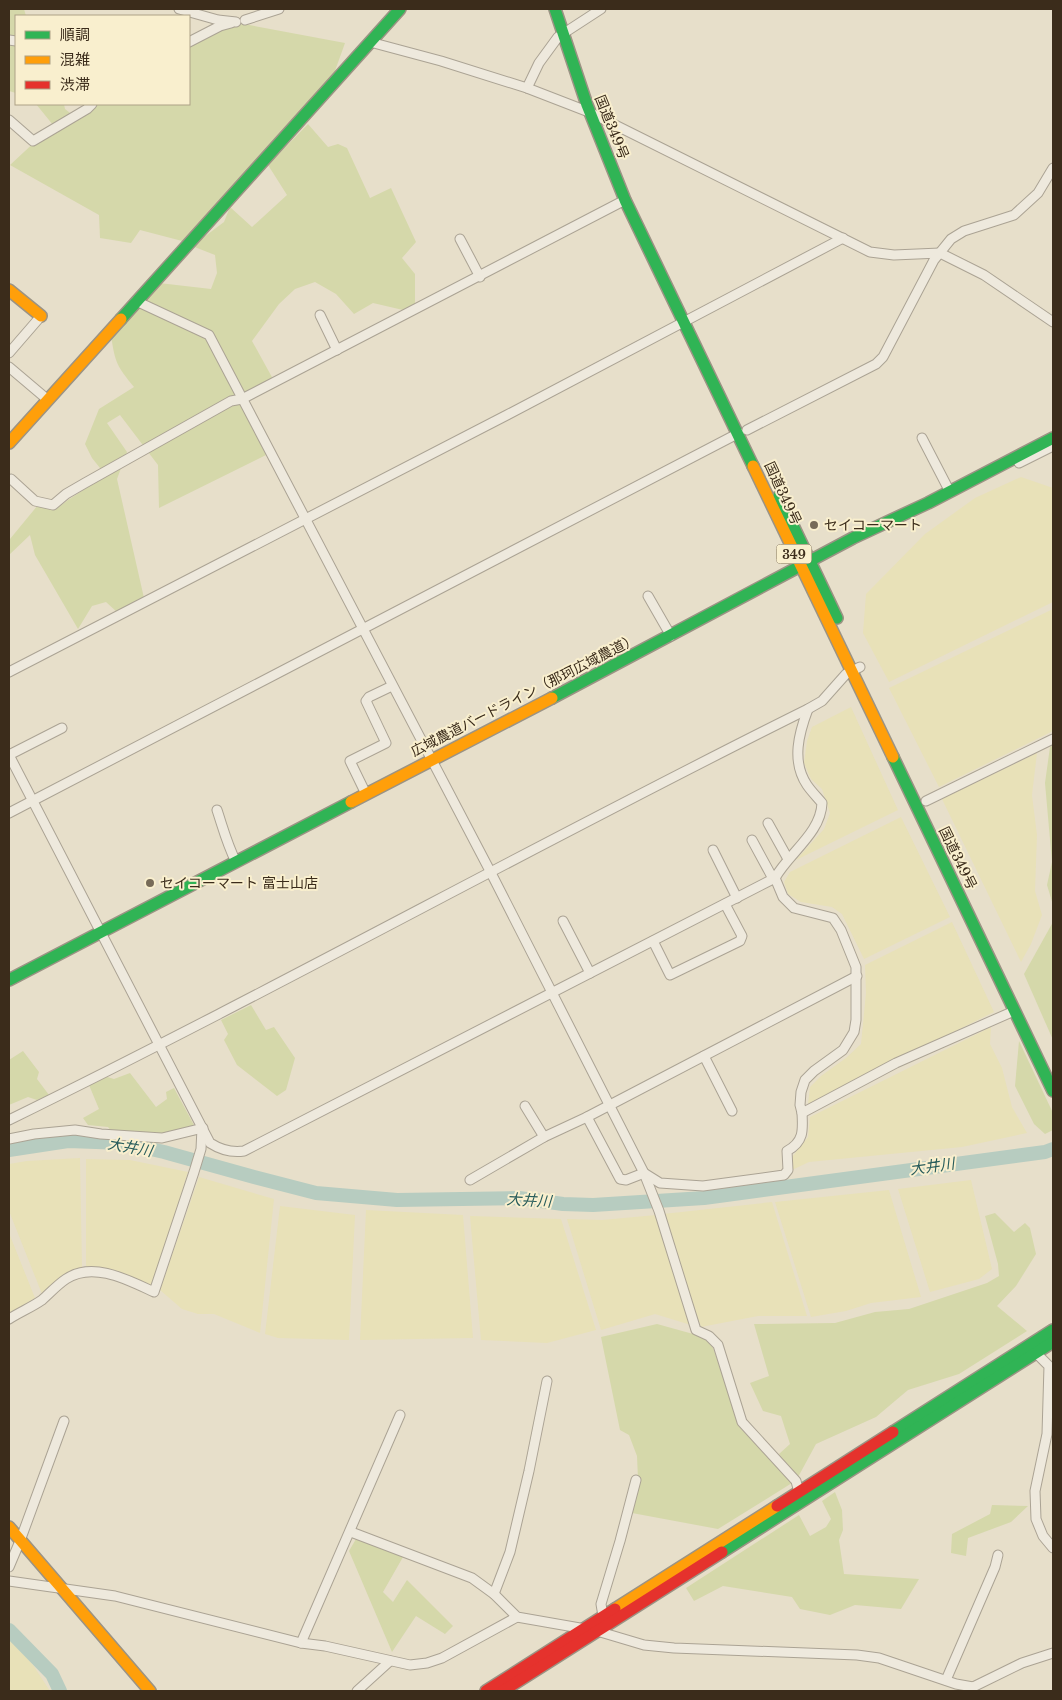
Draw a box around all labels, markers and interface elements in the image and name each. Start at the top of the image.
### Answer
legend [15,15,190,105]
text: 順調 [60,25,90,44]
text: 混雑 [60,50,90,69]
text: 渋滞 [60,75,90,94]
street label: 国道349号 [591,92,633,162]
street label: 国道349号 [761,458,805,528]
place label: セイコーマート [824,516,922,534]
marker: セイコーマート [808,519,820,531]
road number: 349 [776,544,812,564]
street label: 広域農道バードライン（那珂広域農道） [408,630,640,760]
street label: 国道349号 [935,824,981,892]
place label: セイコーマート 富士山店 [160,874,318,892]
marker: セイコーマート 富士山店 [144,877,156,889]
water label: 大井川 [106,1134,156,1161]
water label: 大井川 [908,1153,958,1179]
water label: 大井川 [506,1189,554,1211]

